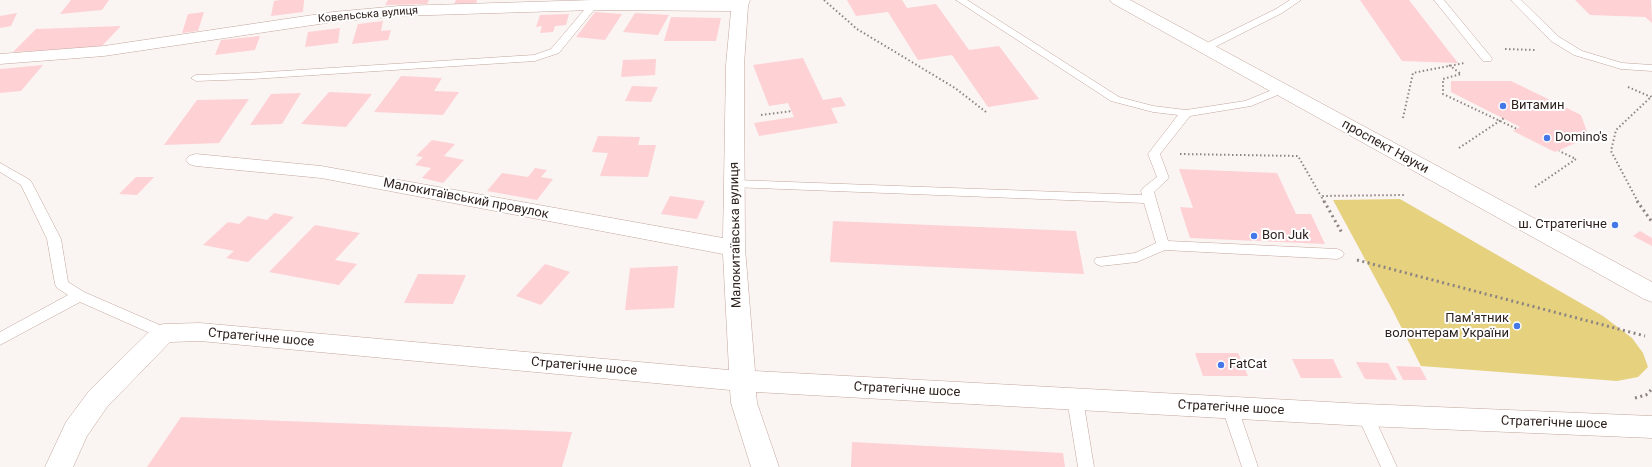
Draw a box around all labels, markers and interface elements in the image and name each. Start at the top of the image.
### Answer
street label: Ковельська вулиця [317,4,419,26]
place label: Витамин [1511,98,1564,114]
marker: Витамин [1498,101,1508,111]
street label: проспект Науки [1339,117,1431,177]
place label: Domino's [1555,130,1608,146]
marker: Domino's [1542,133,1552,143]
street label: Малокитаївська вулиця [727,162,745,308]
street label: Малокитаївський провулок [382,175,550,223]
place label: ш. Стратегічне [1518,217,1607,233]
marker: ш. Стратегічне [1610,220,1620,230]
place label: Bon Juk [1262,228,1309,244]
marker: Bon Juk [1249,231,1259,241]
place label: Пам'ятник волонтерам України [1385,311,1509,342]
marker: Пам'ятник волонтерам України [1512,321,1522,331]
street label: Стратегічне шосе [207,326,315,350]
street label: Стратегічне шосе [530,355,638,379]
place label: FatCat [1229,357,1267,373]
marker: FatCat [1216,360,1226,370]
street label: Стратегічне шосе [853,379,961,401]
street label: Стратегічне шосе [1177,397,1285,419]
street label: Стратегічне шосе [1500,413,1608,433]

